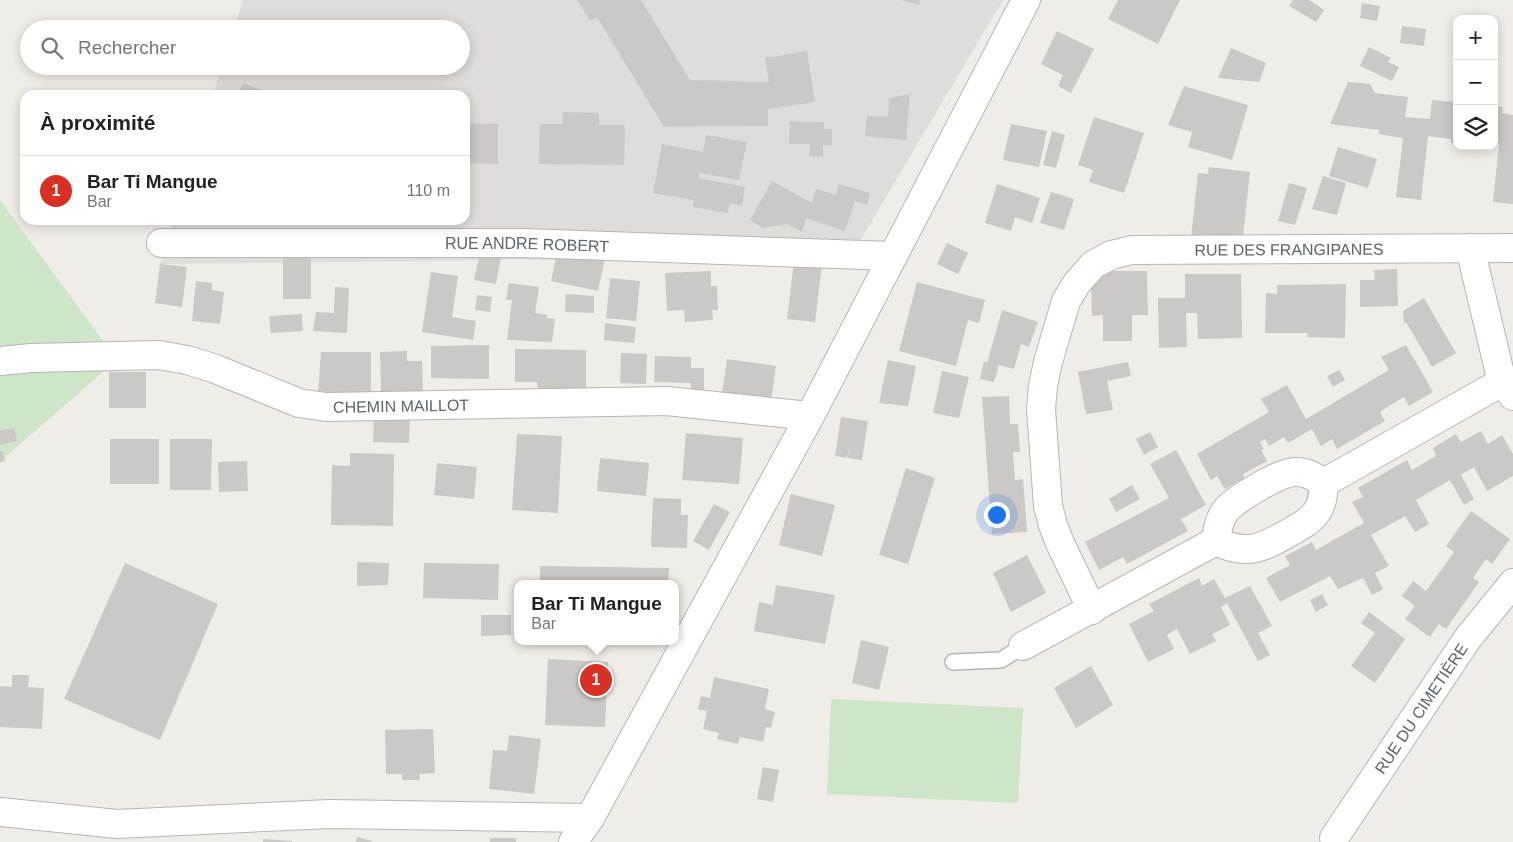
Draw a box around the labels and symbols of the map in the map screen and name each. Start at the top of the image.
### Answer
street label: RUE ANDRE ROBERT [445,235,610,255]
street label: RUE DES FRANGIPANES [1194,241,1384,259]
street label: CHEMIN MAILLOT [333,396,469,416]
your location [984,502,1010,528]
street label: RUE DU CIMETIÈRE [1372,640,1471,777]
pin: 1 [580,661,612,699]

